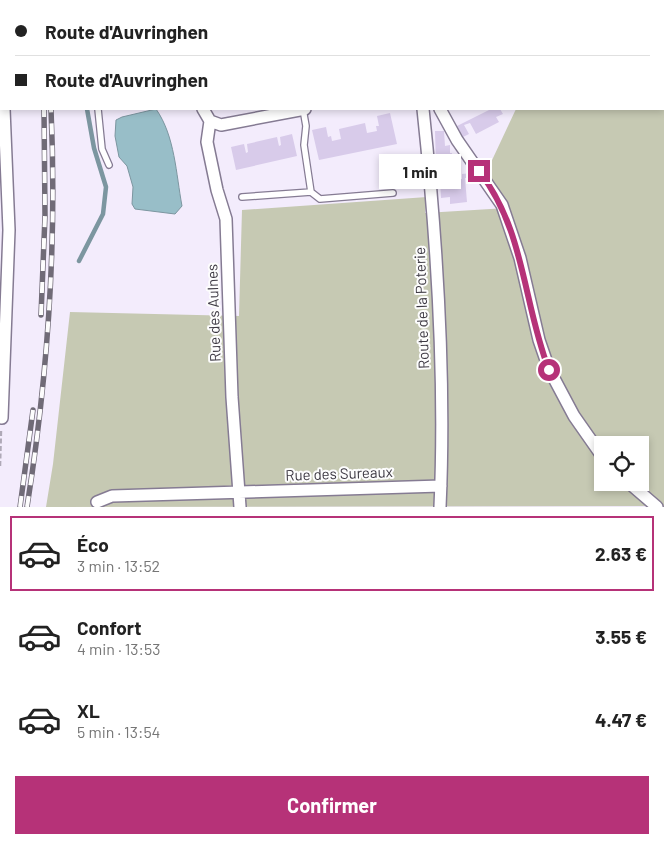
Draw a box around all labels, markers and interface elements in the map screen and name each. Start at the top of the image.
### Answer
text: Route d'Auvringhen [45,20,208,43]
text: Route d'Auvringhen [45,68,208,91]
callout: 1 min [379,154,462,188]
route end [468,160,490,182]
text: 1 min [402,162,438,181]
street label: Route de la Poterie [410,247,432,369]
street label: Rue des Aulnes [202,264,224,362]
route start [538,359,560,381]
map controls [594,436,649,491]
button: locate [594,436,649,491]
street label: Rue des Sureaux [285,462,393,484]
icon: car [17,531,62,576]
text: Éco [77,533,109,556]
text: 2.63 € [595,542,647,565]
text: 3 min · 13:52 [77,556,160,575]
icon: car [17,614,62,659]
text: Confort [77,616,141,639]
text: 3.55 € [595,625,647,648]
text: 4 min · 13:53 [77,639,160,658]
icon: car [17,697,62,742]
text: XL [77,699,100,722]
text: 4.47 € [595,708,647,731]
text: 5 min · 13:54 [77,722,160,741]
button: Confirmer [15,776,649,834]

